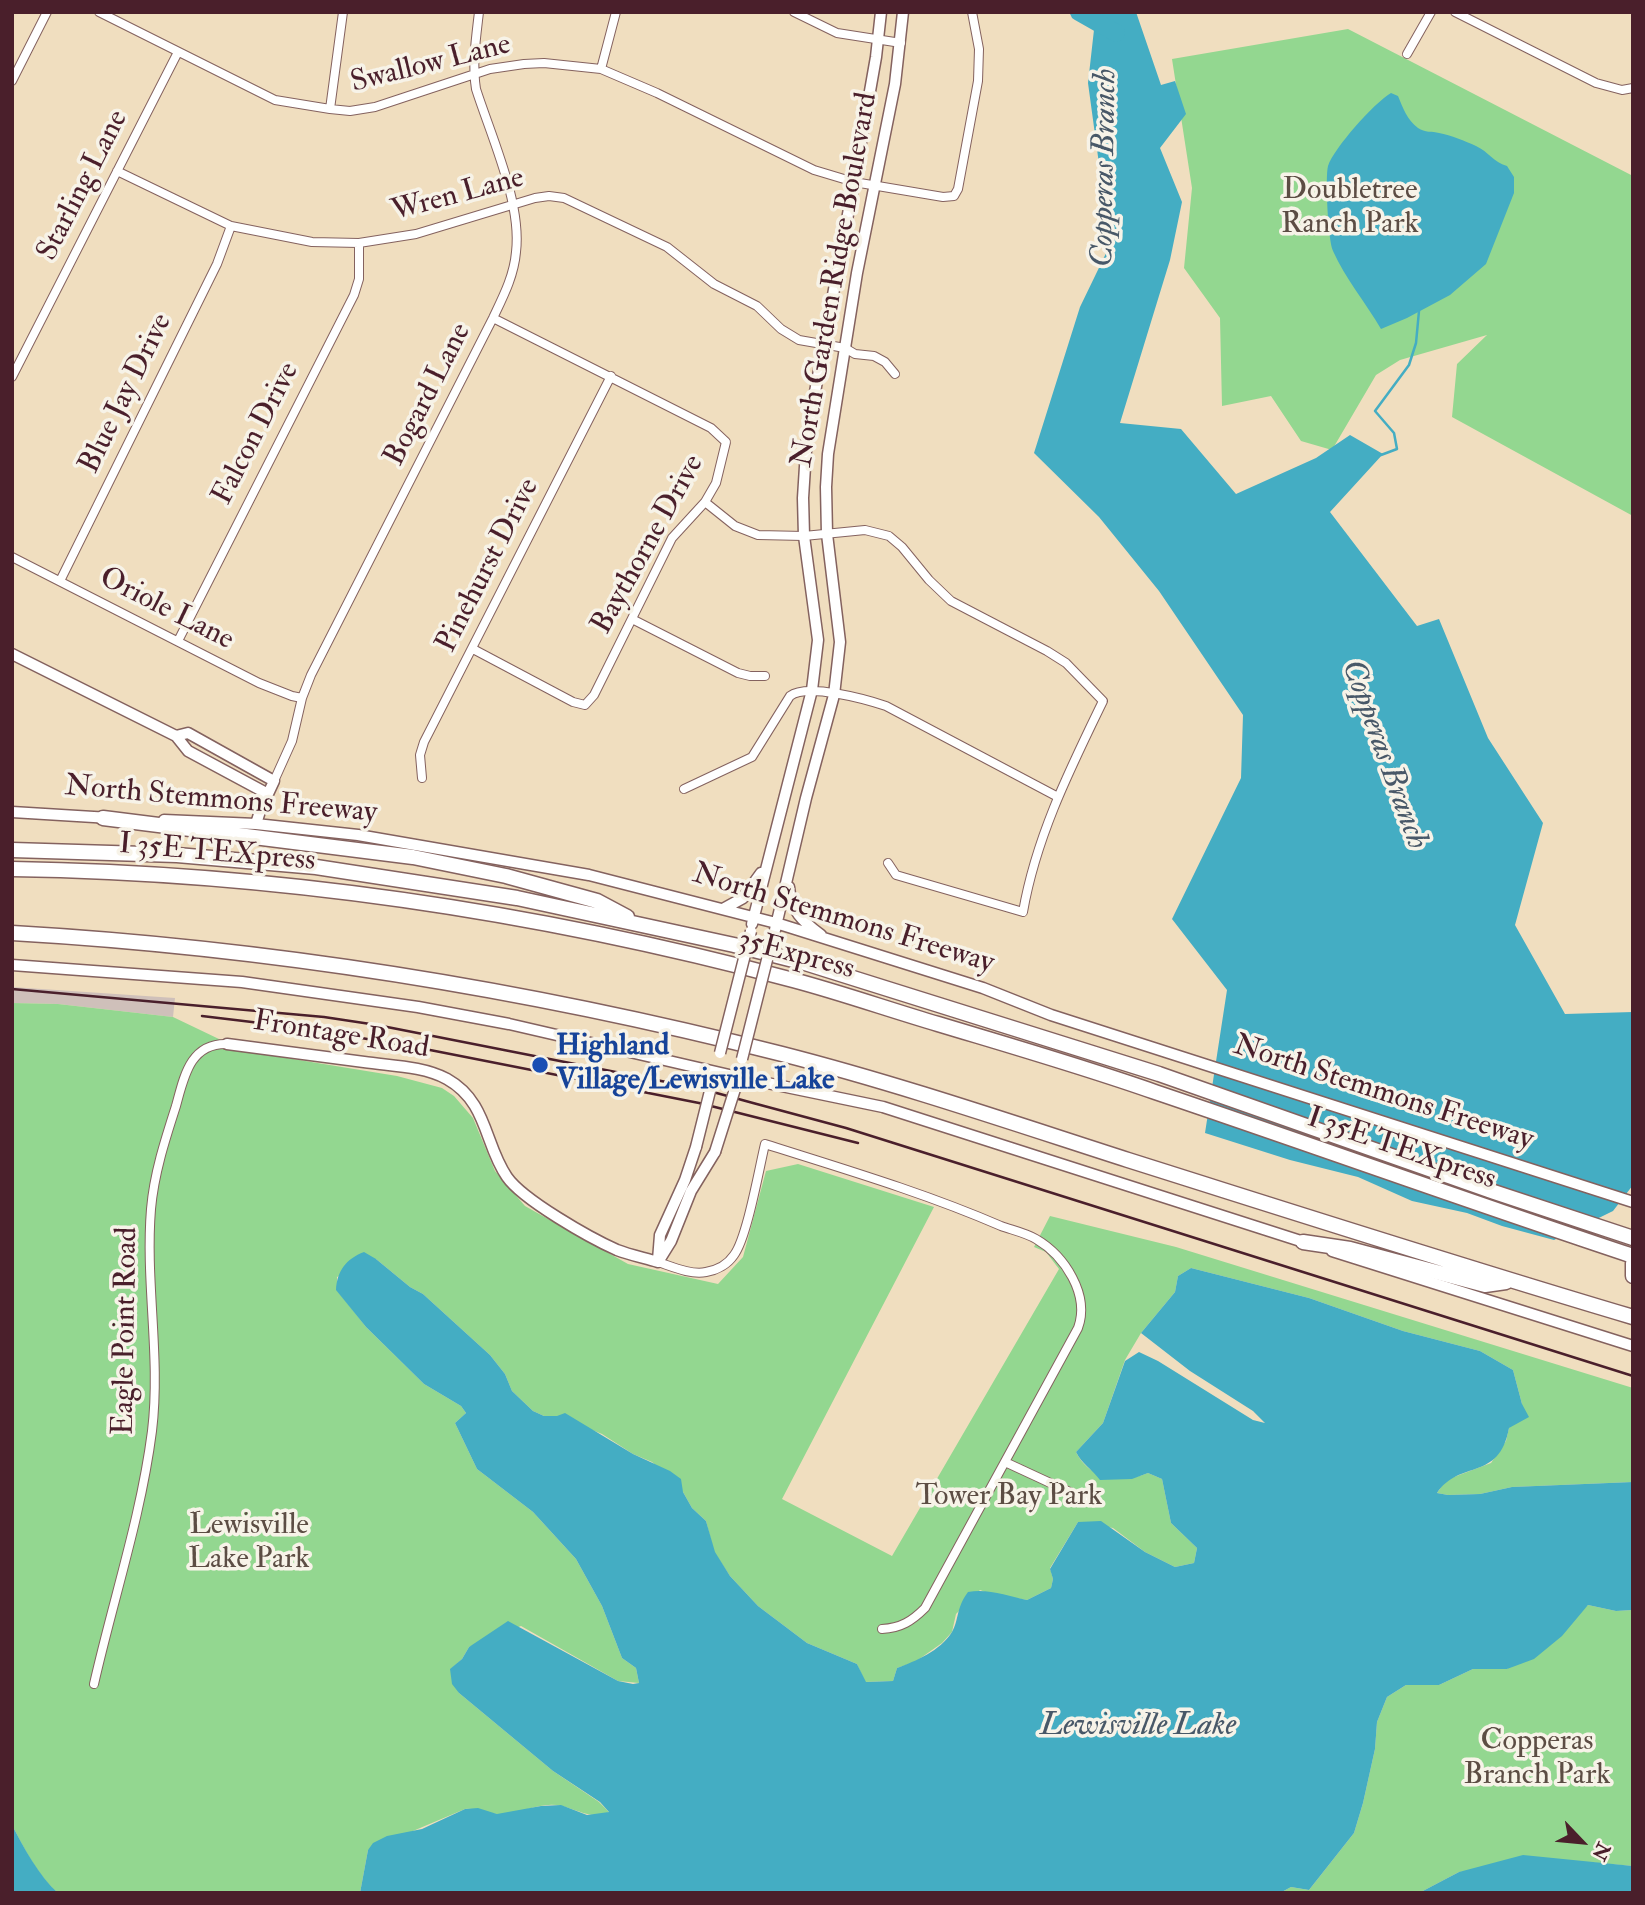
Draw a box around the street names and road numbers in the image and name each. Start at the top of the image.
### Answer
street label: Swallow Lane [347,28,515,102]
street label: North Garden Ridge Boulevard [785,90,887,470]
street label: Starling Lane [31,105,137,267]
street label: Wren Lane [388,161,528,231]
street label: Blue Jay Drive [73,308,181,480]
street label: Bogard Lane [378,318,480,472]
street label: Falcon Drive [206,357,308,511]
street label: Baythorne Drive [585,449,713,641]
street label: Pinehurst Drive [430,473,548,659]
street label: Oriole Lane [93,561,239,659]
street label: North Stemmons Freeway [63,769,379,833]
street label: I 35E TEXpress [117,827,317,881]
street label: North Stemmons Freeway [688,857,998,983]
street label: 35Express [734,923,858,989]
street label: Frontage Road [251,1004,431,1068]
street label: North Stemmons Freeway [1228,1028,1538,1160]
street label: I 35E TEXpress [1302,1101,1500,1199]
street label: Eagle Point Road [107,1227,147,1435]

